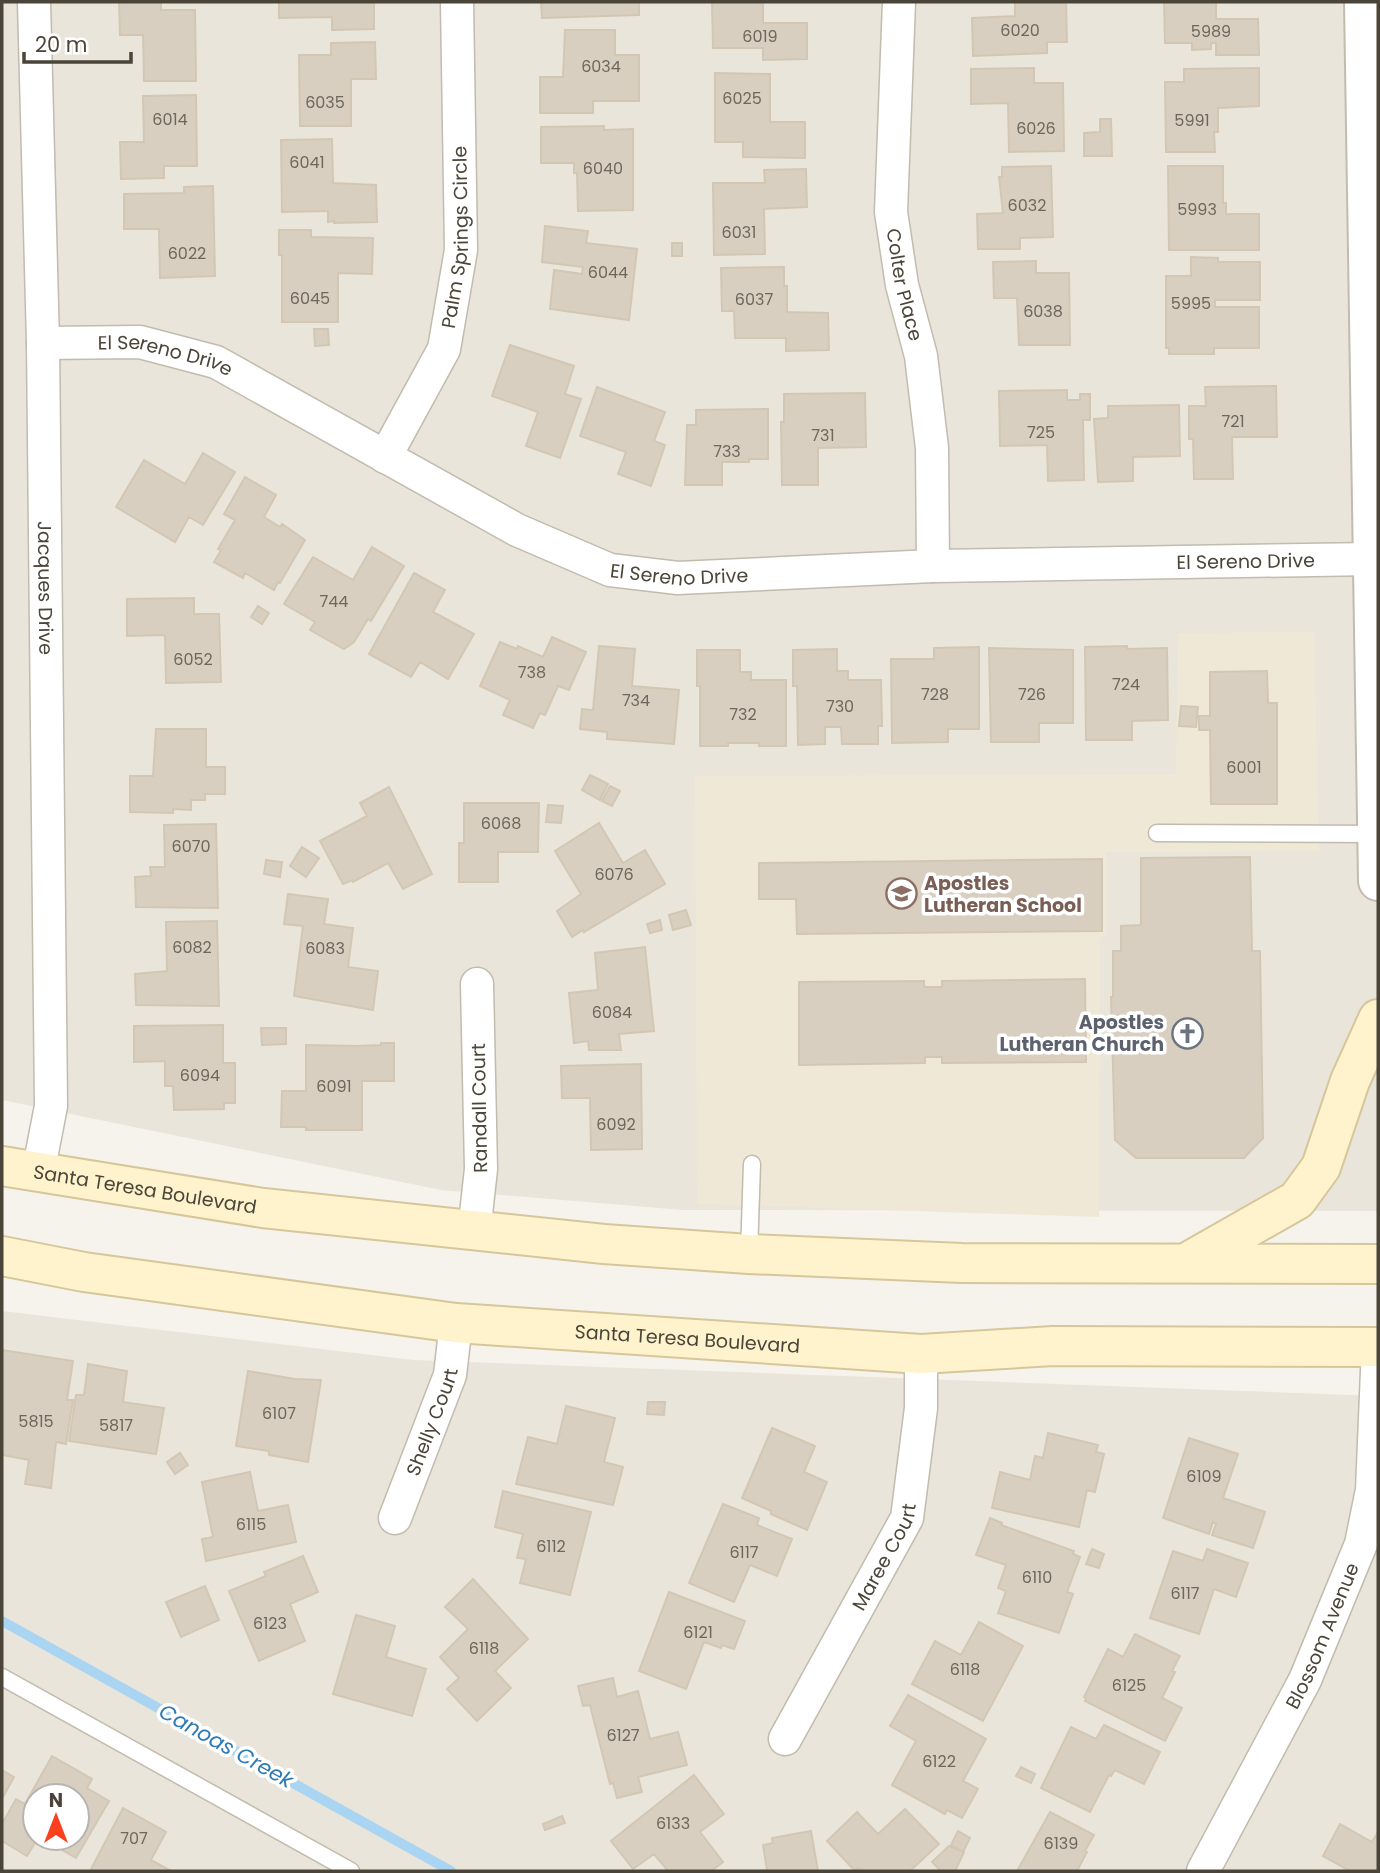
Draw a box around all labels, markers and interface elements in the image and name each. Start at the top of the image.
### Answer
house number: 6020 [1000,19,1040,42]
house number: 5989 [1191,20,1231,43]
scale bar [24,21,131,65]
house number: 6019 [742,25,778,48]
text: 20 m [35,30,88,59]
house number: 6034 [581,55,621,78]
house number: 6025 [722,87,762,110]
house number: 6035 [305,91,345,114]
house number: 6014 [152,108,188,131]
house number: 5991 [1174,109,1210,132]
house number: 6026 [1016,117,1056,140]
street label: Palm Springs Circle [435,146,475,330]
house number: 6041 [289,151,325,174]
house number: 6040 [583,157,623,180]
house number: 6032 [1008,194,1046,217]
house number: 5993 [1177,198,1217,221]
house number: 6031 [722,221,756,244]
street label: Colter Place [880,227,929,344]
house number: 6022 [168,242,206,265]
house number: 6044 [588,261,628,284]
house number: 6045 [290,287,330,310]
house number: 6037 [735,288,773,311]
house number: 5995 [1171,292,1211,315]
house number: 6038 [1023,300,1063,323]
street label: El Sereno Drive [98,329,238,383]
house number: 721 [1221,410,1245,433]
house number: 725 [1027,421,1055,444]
house number: 731 [811,424,835,447]
house number: 733 [713,440,741,463]
street label: Jacques Drive [31,521,59,655]
street label: El Sereno Drive [1176,547,1315,576]
street label: El Sereno Drive [609,557,749,593]
house number: 744 [320,590,348,613]
house number: 6052 [173,648,213,671]
house number: 738 [518,661,546,684]
house number: 724 [1112,673,1140,696]
house number: 728 [921,683,949,706]
house number: 726 [1018,683,1046,706]
house number: 734 [622,689,650,712]
house number: 730 [826,695,854,718]
house number: 732 [729,703,757,726]
house number: 6001 [1226,756,1262,779]
house number: 6068 [481,812,521,835]
house number: 6070 [172,835,211,858]
house number: 6076 [594,863,634,886]
place label: Apostles Lutheran School [924,870,1082,919]
school or university icon: Apostles Lutheran School [884,877,918,911]
house number: 6082 [172,936,212,959]
house number: 6083 [305,937,345,960]
house number: 6084 [592,1001,632,1024]
place label: Apostles Lutheran Church [1000,1009,1164,1058]
church icon: Apostles Lutheran Church [1170,1016,1204,1050]
street label: Randall Court [465,1043,494,1173]
house number: 6094 [180,1064,220,1087]
house number: 6091 [316,1075,352,1098]
house number: 6092 [596,1113,636,1136]
street label: Santa Teresa Boulevard [31,1158,259,1221]
street label: Santa Teresa Boulevard [574,1318,801,1360]
street label: Shelly Court [400,1367,465,1480]
house number: 6107 [262,1402,296,1425]
house number: 5815 [18,1410,54,1433]
house number: 5817 [99,1414,133,1437]
house number: 6109 [1186,1465,1222,1488]
street label: Maree Court [846,1502,923,1615]
house number: 6115 [236,1513,266,1536]
house number: 6112 [536,1535,566,1558]
house number: 6117 [729,1541,759,1564]
street label: Blossom Avenue [1279,1559,1366,1714]
house number: 6110 [1022,1566,1052,1589]
house number: 6117 [1170,1582,1200,1605]
house number: 6123 [253,1612,287,1635]
house number: 6121 [683,1621,713,1644]
house number: 6118 [469,1637,499,1660]
house number: 6118 [950,1658,980,1681]
house number: 6125 [1112,1674,1146,1697]
water label: Canoas Creek [154,1697,300,1795]
house number: 6127 [606,1724,640,1747]
house number: 6122 [922,1750,956,1773]
north arrow [21,1782,91,1852]
text: N [49,1787,63,1814]
house number: 6133 [656,1812,690,1835]
house number: 707 [120,1827,148,1850]
house number: 6139 [1044,1832,1078,1855]

